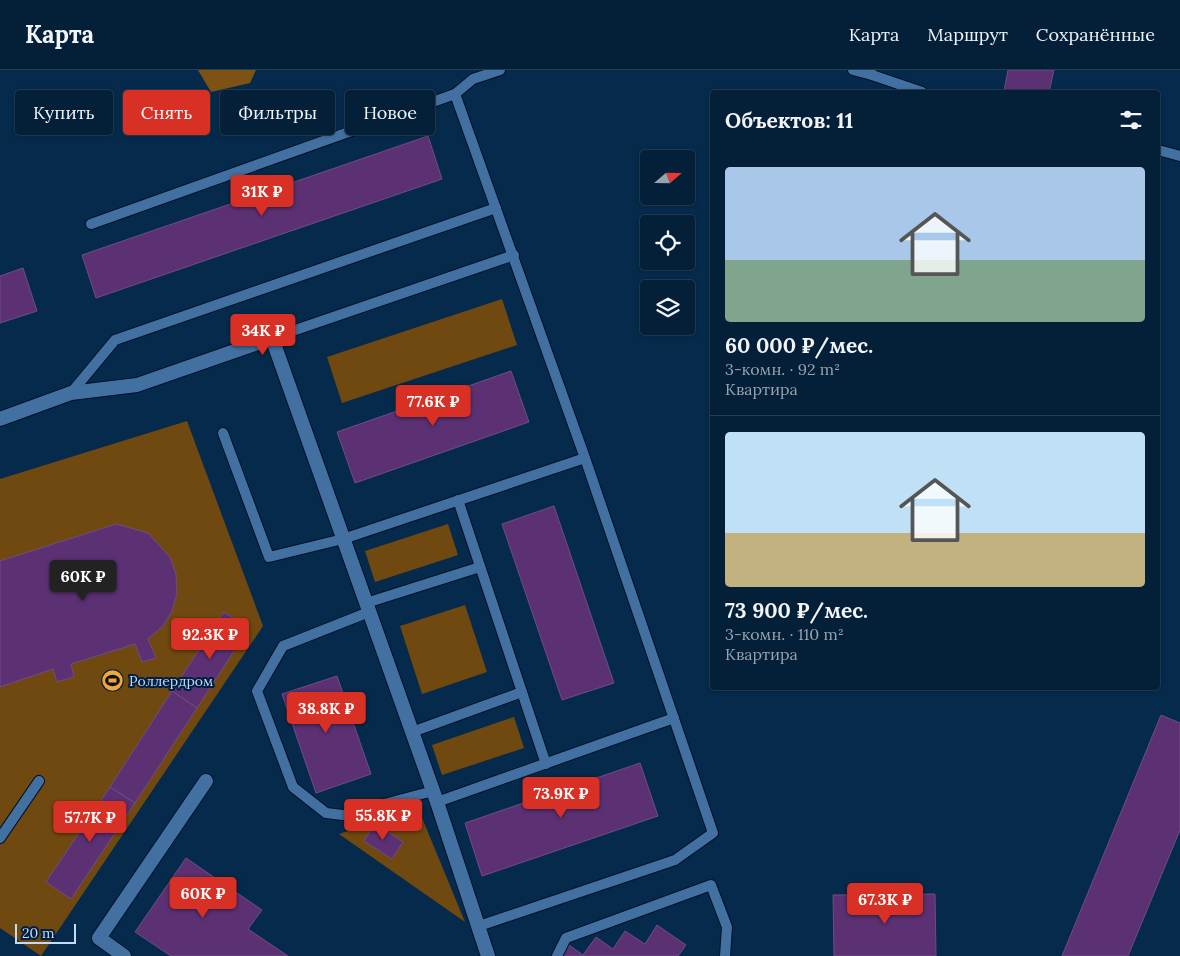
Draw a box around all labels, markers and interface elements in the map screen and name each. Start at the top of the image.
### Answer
text: Карта [25,19,94,50]
text: Карта [849,23,899,46]
text: Маршрут [927,23,1008,46]
text: Сохранённые [1036,23,1155,46]
chip: Купить [15,90,113,135]
chip: Снять [123,90,210,135]
chip: Фильтры [220,90,335,135]
chip: Новое [345,90,435,135]
icon: filters [1117,106,1145,134]
text: Объектов: 11 [725,107,853,134]
north arrow [640,150,695,205]
map controls [640,150,695,335]
pin: 31K ₽ [227,174,297,217]
text: 31K ₽ [242,181,282,201]
icon: home [890,199,980,289]
button: locate [640,215,695,270]
button: layers [640,280,695,335]
pin: 34K ₽ [228,314,298,356]
text: 34K ₽ [241,320,285,340]
text: 60 000 ₽/мес. [725,332,873,359]
text: 3-комн. · 92 m² [725,359,840,379]
text: Квартира [725,379,798,399]
pin: 77.6K ₽ [387,384,479,427]
text: 77.6K ₽ [407,391,459,411]
icon: home [890,465,980,555]
pin: 60K ₽ [48,560,118,602]
text: 60K ₽ [61,566,105,586]
text: 73 900 ₽/мес. [725,597,868,624]
pin: 92.3K ₽ [164,618,256,660]
text: 92.3K ₽ [182,624,238,644]
text: 3-комн. · 110 m² [725,624,844,644]
text: Квартира [725,644,798,664]
sports icon: Роллердром [101,669,125,693]
place label: Роллердром [129,672,213,690]
pin: 38.8K ₽ [280,692,372,734]
text: 38.8K ₽ [298,698,354,718]
pin: 73.9K ₽ [515,776,607,819]
text: 73.9K ₽ [534,783,588,803]
pin: 55.8K ₽ [337,798,429,841]
pin: 57.7K ₽ [44,800,136,843]
text: 55.8K ₽ [355,805,411,825]
text: 57.7K ₽ [64,807,116,827]
pin: 60K ₽ [168,876,238,919]
pin: 67.3K ₽ [839,882,931,925]
text: 60K ₽ [181,883,225,903]
text: 67.3K ₽ [858,889,912,909]
scale bar [15,921,76,944]
text: 20 m [22,924,54,942]

